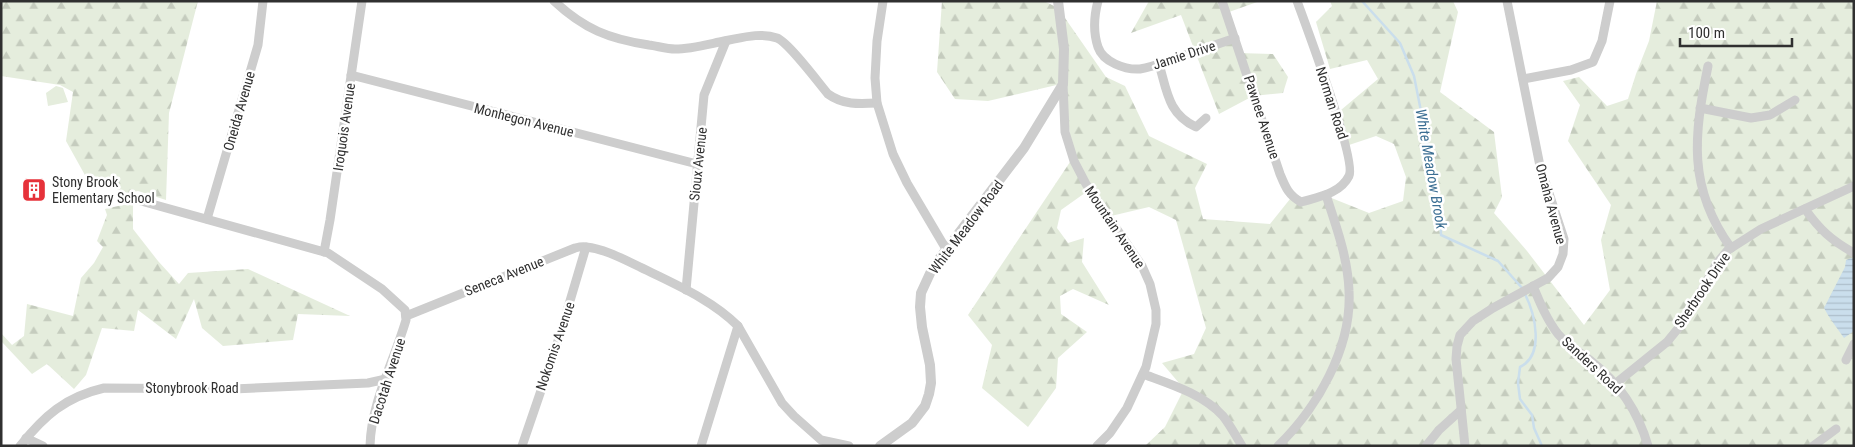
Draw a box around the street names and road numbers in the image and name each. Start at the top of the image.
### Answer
street label: Jamie Drive [1151,37,1218,73]
street label: Norman Road [1313,65,1351,141]
street label: Oneida Avenue [220,69,258,153]
street label: Pawnee Avenue [1241,73,1283,161]
street label: Iroquois Avenue [330,82,358,172]
street label: Monhegon Avenue [473,100,576,140]
street label: Sioux Avenue [686,126,710,202]
street label: Omaha Avenue [1533,162,1570,246]
street label: White Meadow Road [926,177,1006,277]
street label: Mountain Avenue [1082,183,1149,271]
street label: Sherbrook Drive [1671,249,1733,331]
street label: Seneca Avenue [462,253,546,299]
street label: Nokomis Avenue [532,299,578,392]
street label: Sanders Road [1559,333,1625,397]
street label: Dacotah Avenue [366,336,409,426]
street label: Stonybrook Road [145,380,239,396]

